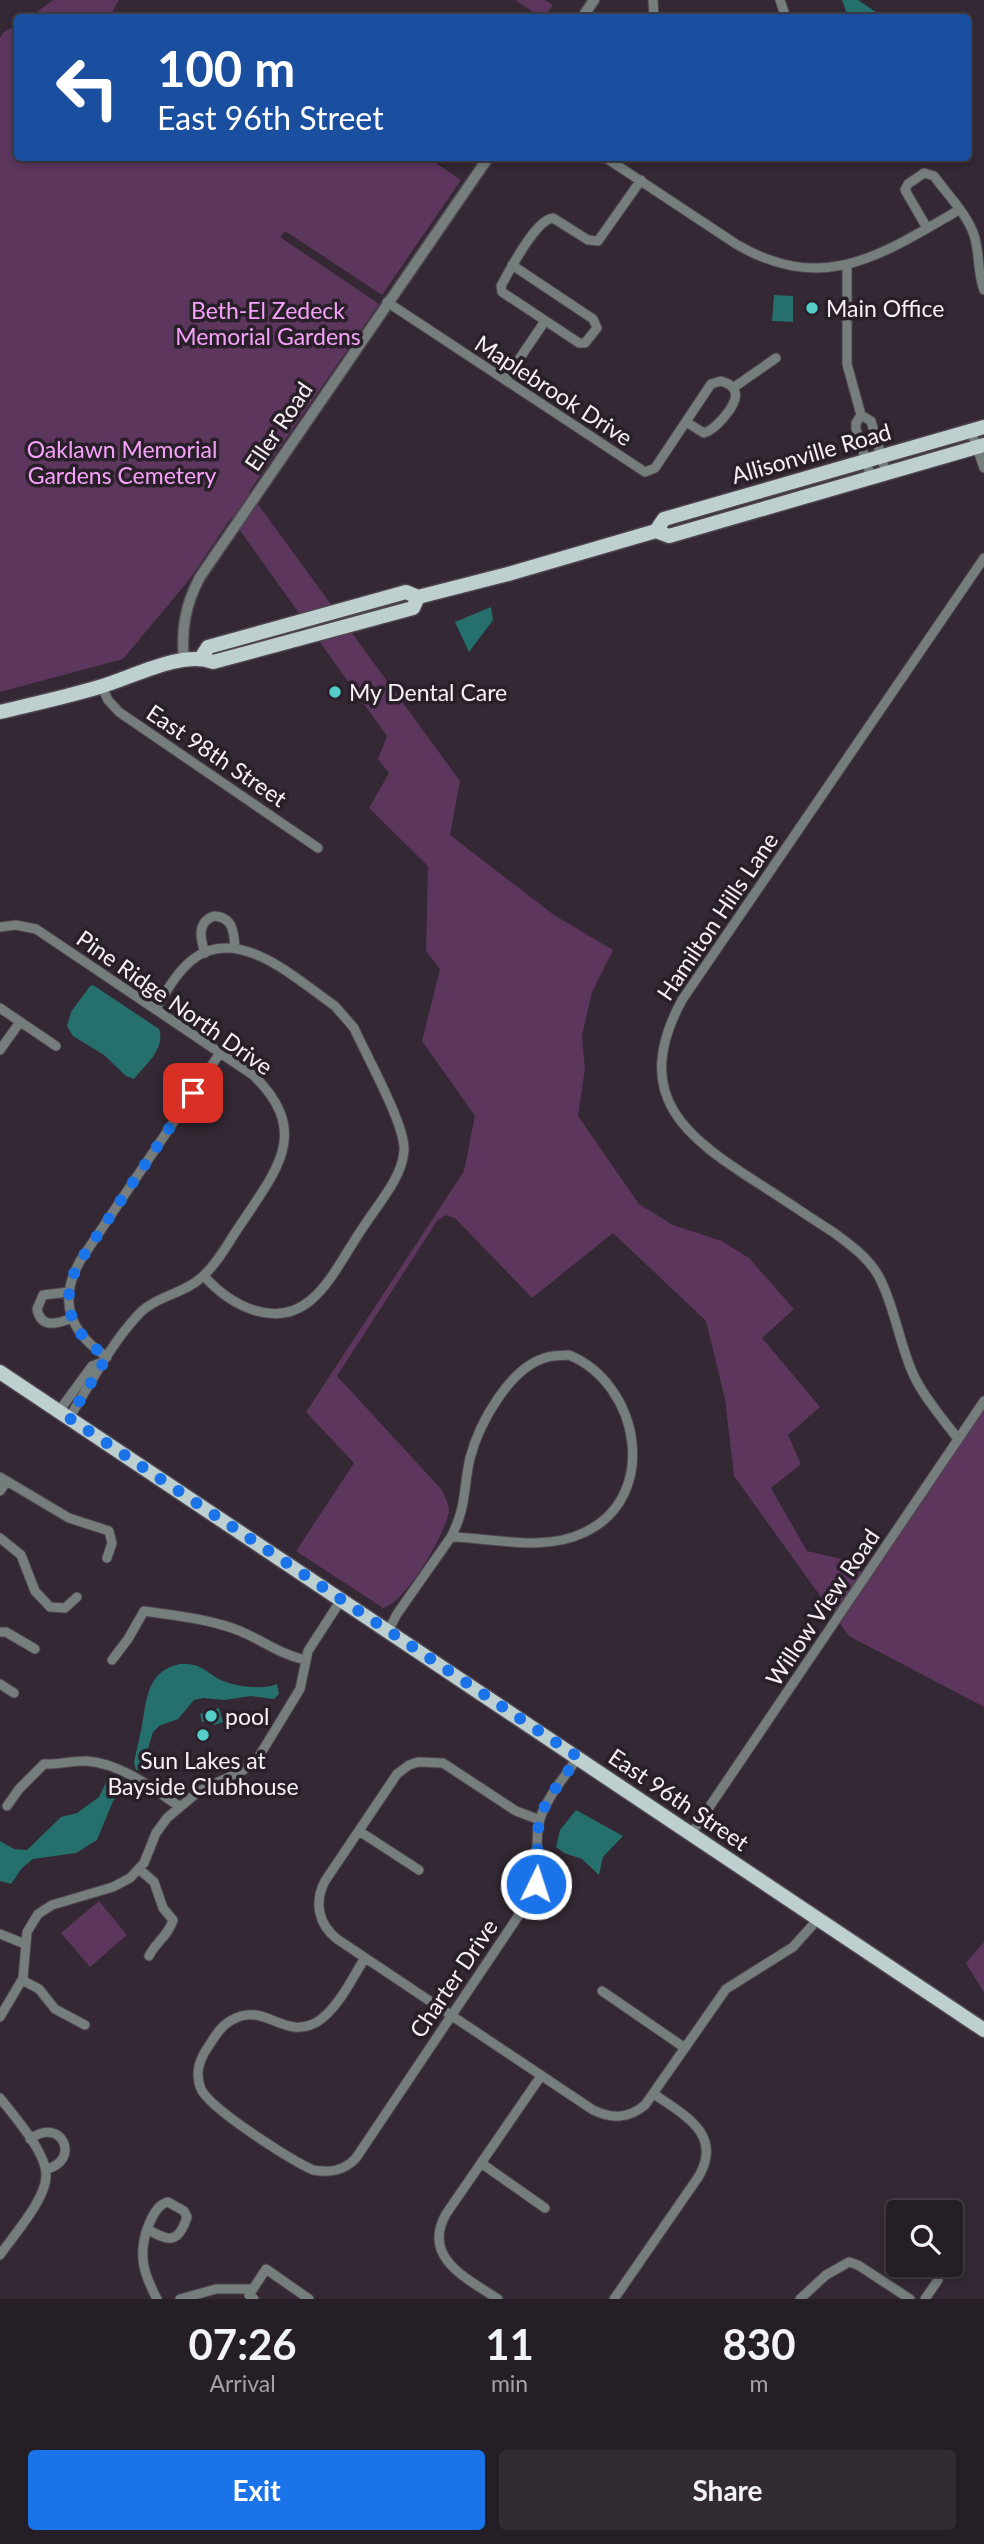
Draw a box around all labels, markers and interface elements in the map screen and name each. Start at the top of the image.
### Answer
text: 100 m [157,39,295,97]
icon: left [42,42,133,133]
text: East 96th Street [157,98,384,137]
place label: Main Office [826,294,944,322]
park label: Beth-El Zedeck Memorial Gardens [175,296,361,350]
marker: Main Office [804,300,820,316]
street label: Maplebrook Drive [470,329,638,451]
street label: Eller Road [238,376,318,476]
street label: Allisonville Road [728,417,894,489]
park label: Oaklawn Memorial Gardens Cemetery [27,435,217,489]
place label: My Dental Care [349,678,507,706]
marker: My Dental Care [327,684,343,700]
street label: East 98th Street [142,698,293,813]
street label: Hamilton Hills Lane [651,827,783,1005]
street label: Pine Ridge North Drive [72,924,278,1080]
pin [163,1063,223,1123]
icon: arrive [174,1074,212,1112]
street label: Willow View Road [759,1523,885,1691]
place label: pool [225,1702,269,1730]
marker: pool [203,1708,219,1724]
marker: Sun Lakes at Bayside Clubhouse [195,1727,211,1743]
street label: East 96th Street [604,1742,755,1857]
place label: Sun Lakes at Bayside Clubhouse [107,1746,299,1800]
position arrow [499,1847,573,1921]
street label: Charter Drive [403,1913,503,2043]
map controls [886,2200,963,2277]
button: search [886,2200,963,2277]
text: 07:26 [188,2319,297,2369]
text: 11 [485,2319,534,2369]
text: 830 [722,2319,796,2369]
text: Arrival [209,2369,276,2397]
text: min [491,2369,528,2397]
text: m [749,2369,768,2397]
button: Exit [28,2450,485,2530]
button: Share [499,2450,956,2530]

